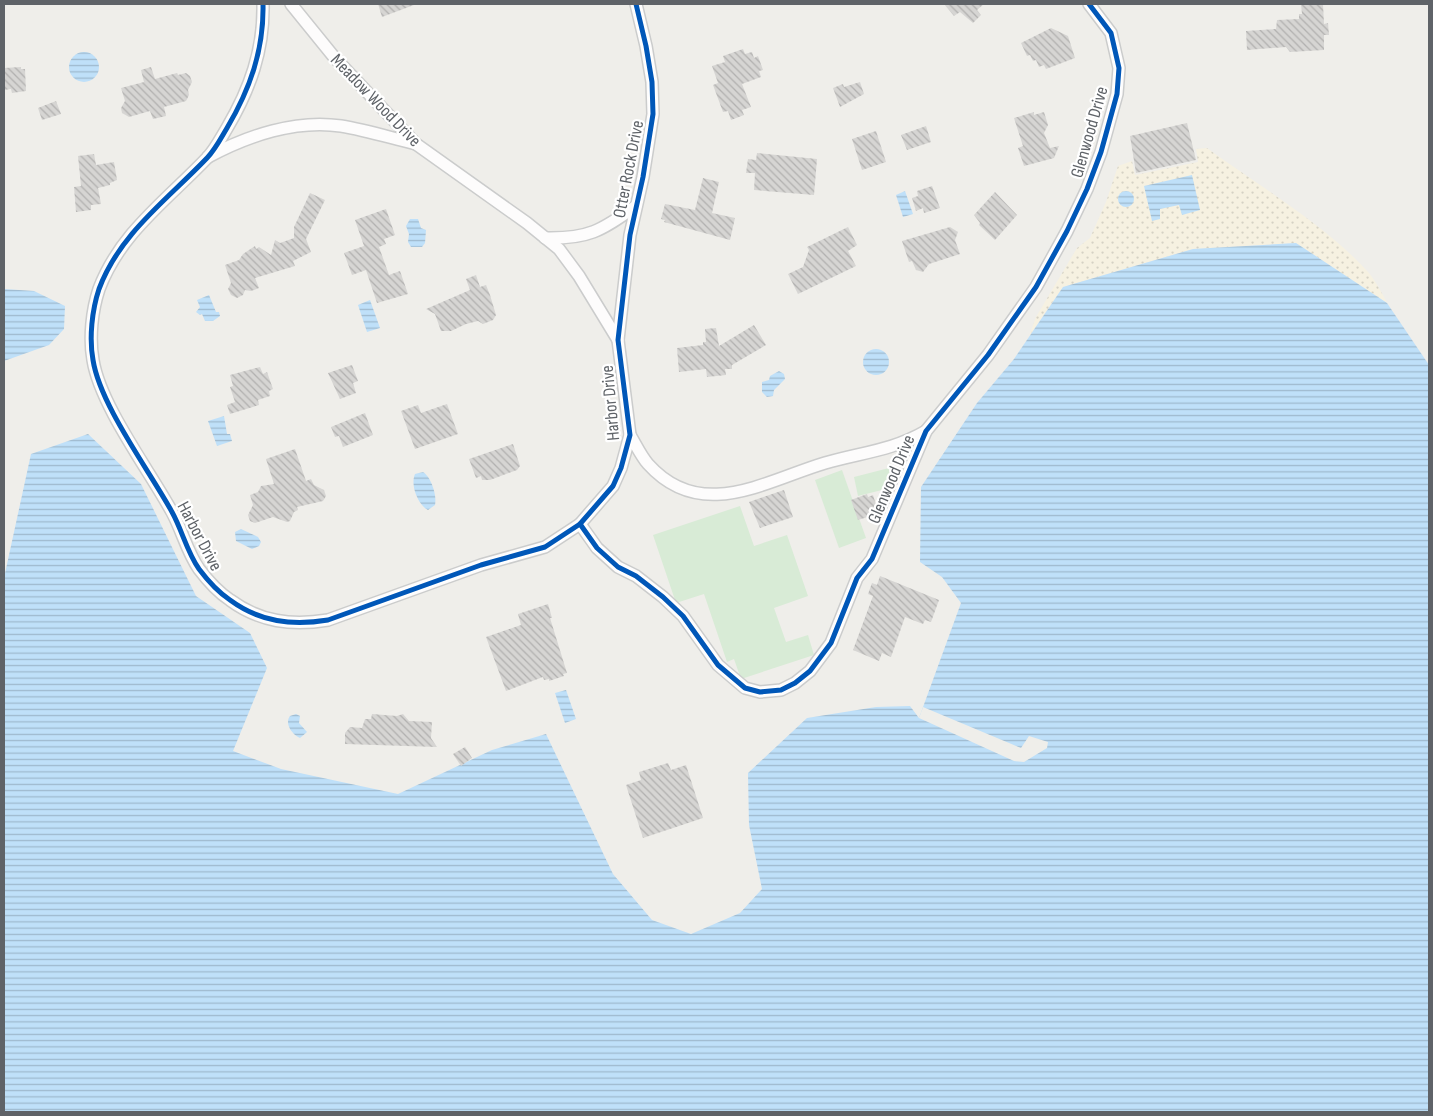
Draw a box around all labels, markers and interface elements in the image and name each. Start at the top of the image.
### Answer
street label: Meadow Wood Drive [326,50,425,151]
street label: Glenwood Drive [1066,84,1113,180]
street label: Otter Rock Drive [609,119,648,220]
street label: Harbor Drive [597,364,624,442]
street label: Glenwood Drive [863,432,920,527]
street label: Harbor Drive [173,498,227,575]

